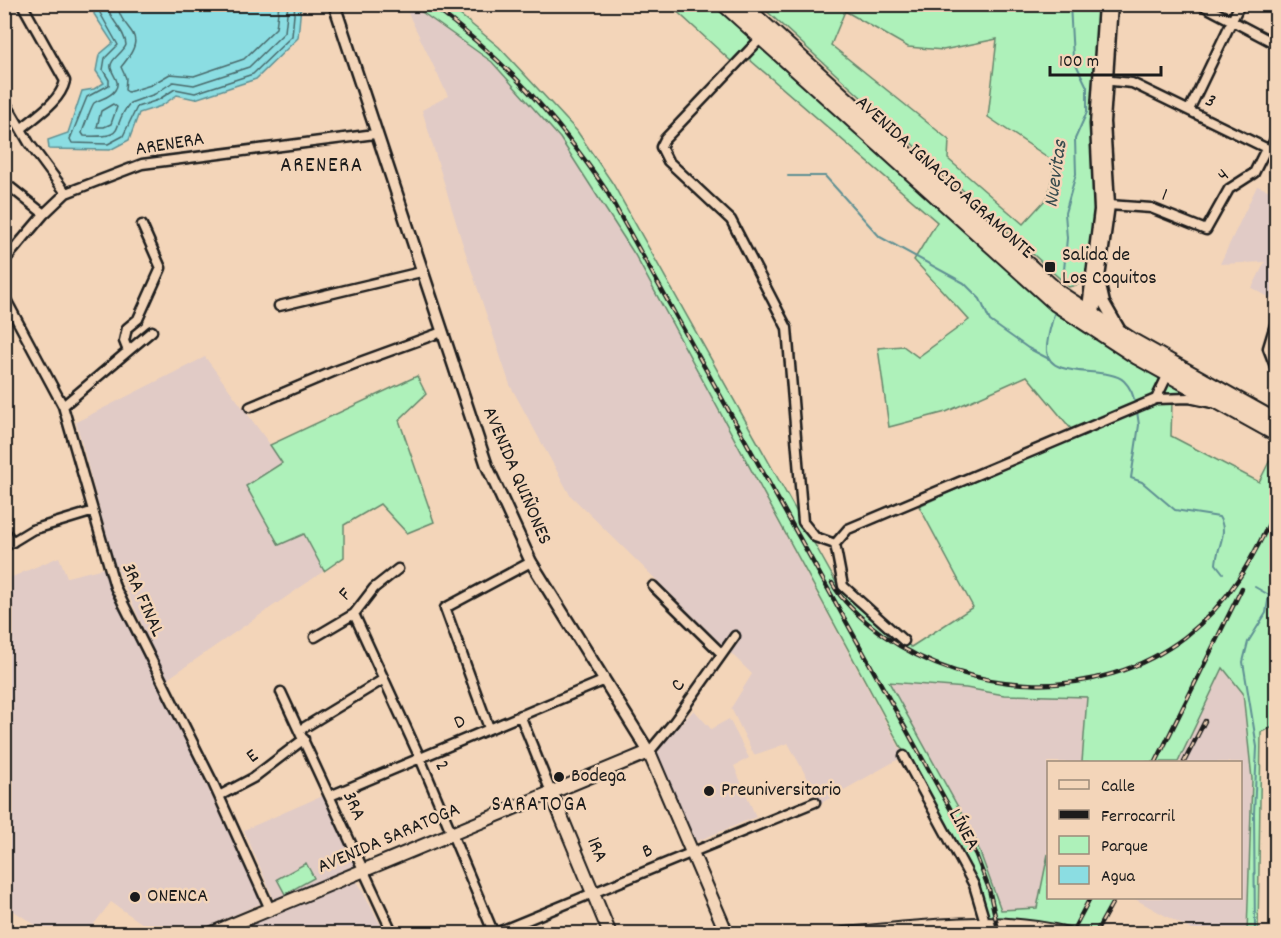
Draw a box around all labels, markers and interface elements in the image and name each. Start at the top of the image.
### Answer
scale bar [1050,39,1161,77]
text: 100 m [1059,50,1099,75]
street label: 3 [1200,88,1220,116]
street label: AVENIDA IGNACIO AGRAMONTE [848,90,1040,266]
street label: ARENERA [134,126,207,164]
water label: Nuevitas [1037,137,1077,210]
district label: ARENERA [280,152,364,182]
street label: 4 [1212,163,1236,189]
street label: 1 [1157,182,1171,210]
place label: Salida de Los Coquitos [1062,242,1157,293]
marker: Salida de Los Coquitos [1043,260,1057,274]
street label: AVENIDA QUIÑONES [474,403,558,549]
street label: 3RA FINAL [113,559,171,641]
street label: F [333,582,359,608]
street label: C [665,674,693,698]
street label: D [450,708,470,738]
street label: E [241,743,265,771]
street label: 2 [426,757,456,775]
legend [1047,761,1242,899]
place label: Bodega [571,763,626,791]
marker: Bodega [552,770,566,784]
text: Calle [1101,775,1135,800]
place label: Preuniversitario [721,777,841,805]
marker: Preuniversitario [702,784,716,798]
street label: 3RA [334,787,372,825]
district label: SARATOGA [492,791,588,821]
street label: AVENIDA SARATOGA [313,796,465,882]
street label: LÍNEA [940,804,986,856]
text: Ferrocarril [1101,805,1176,830]
street label: 1RA [578,833,614,867]
text: Parque [1101,835,1148,860]
street label: B [638,837,658,867]
text: Agua [1101,865,1135,890]
place label: ONENCA [147,883,208,911]
marker: ONENCA [128,890,142,904]

